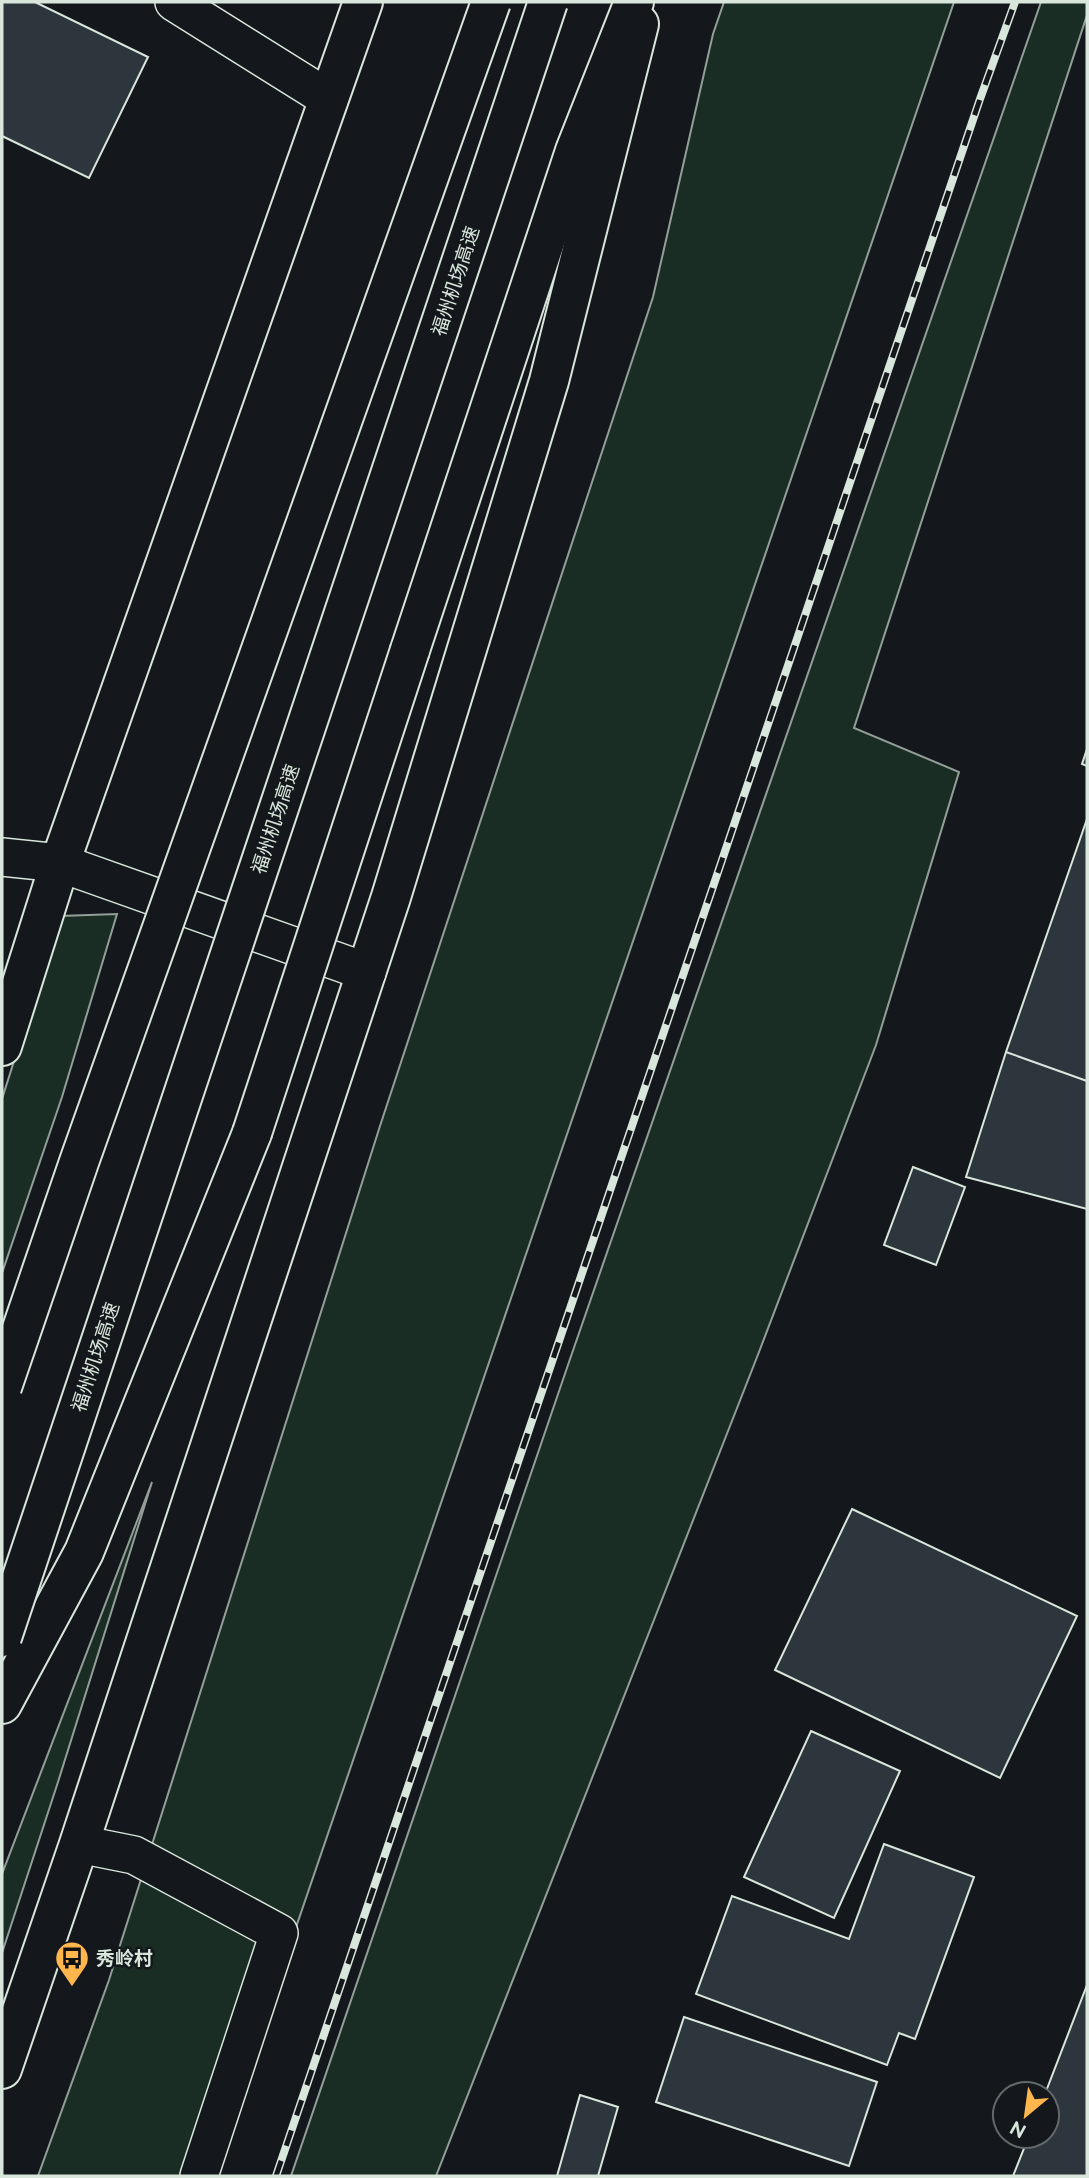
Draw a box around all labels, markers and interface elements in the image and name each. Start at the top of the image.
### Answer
street label: 福州机场高速 [427,223,483,339]
street label: 福州机场高速 [247,761,303,877]
street label: 福州机场高速 [67,1299,123,1415]
bus stop icon: 秀岭村 [53,1939,91,1988]
place label: 秀岭村 [96,1947,153,1969]
north arrow [991,2080,1061,2150]
text: N [1006,2117,1029,2143]

